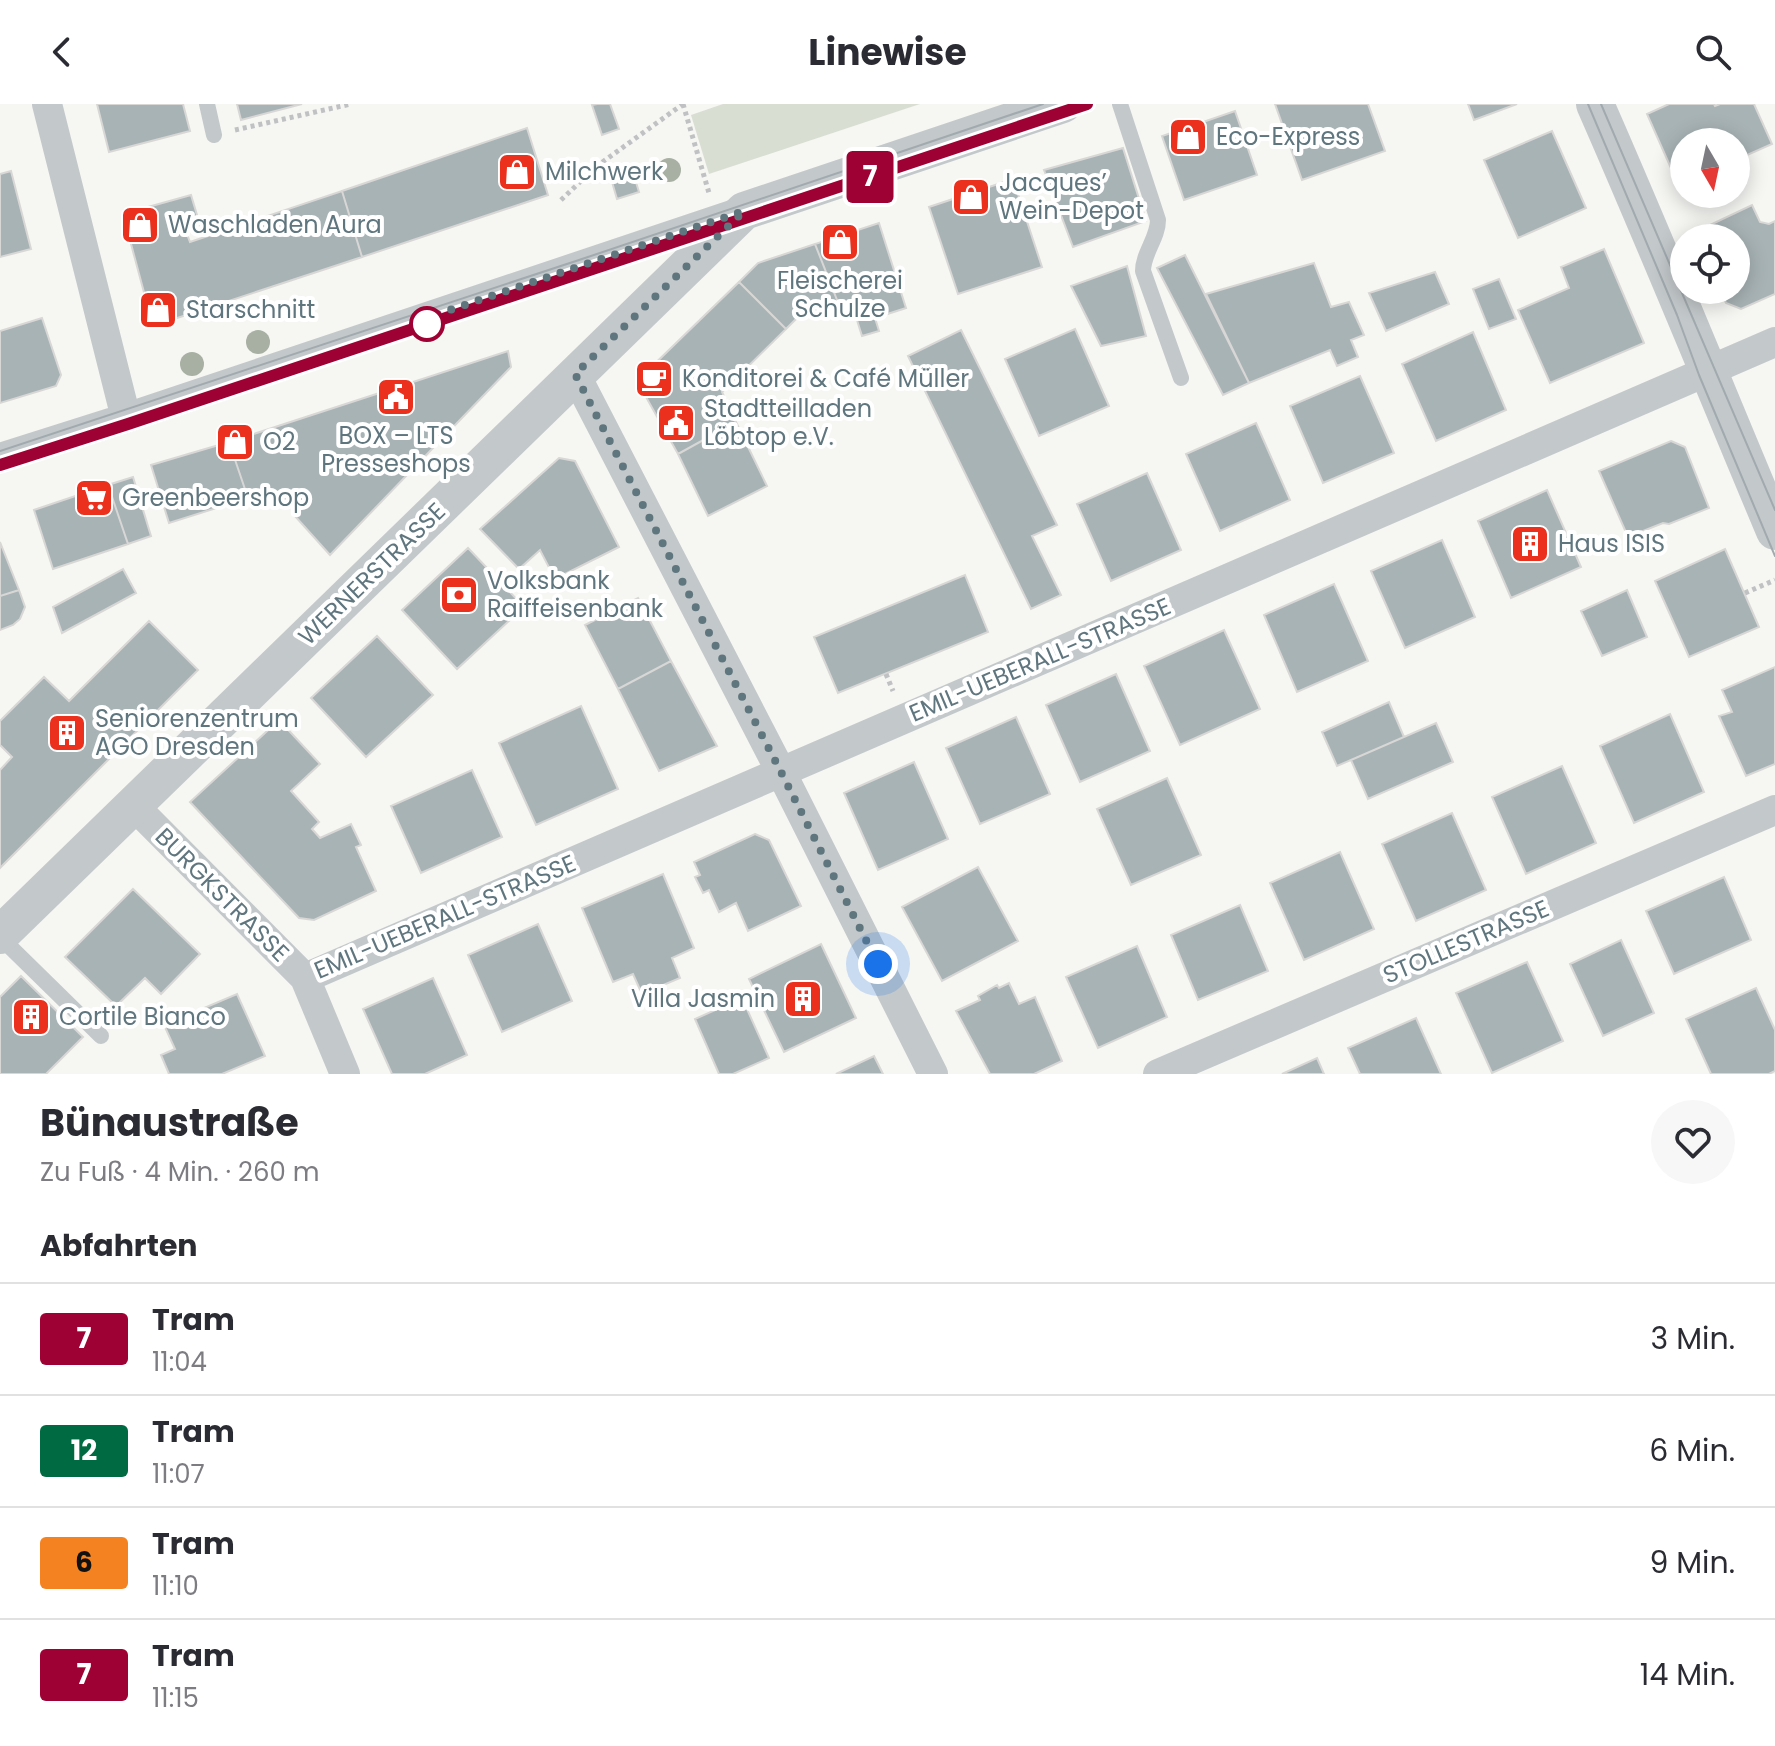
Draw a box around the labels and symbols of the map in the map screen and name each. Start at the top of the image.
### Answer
shop icon: Eco-Express [1167,116,1209,158]
place label: Eco-Express [1216,120,1360,153]
north arrow [1670,128,1750,208]
shop icon: Milchwerk [496,151,538,193]
line badge: 7 [844,151,896,203]
place label: Milchwerk [545,155,664,188]
place label: Jacques’ Wein-Depot [999,166,1144,227]
shop icon: Jacques’ Wein-Depot [950,176,992,218]
shop icon: Waschladen Aura [119,204,161,246]
place label: Waschladen Aura [168,208,382,241]
shop icon: Fleischerei Schulze [819,221,861,263]
place label: Fleischerei Schulze [777,264,903,325]
shop icon: Starschnitt [137,289,179,331]
place label: Starschnitt [186,293,315,326]
unlabelled marker [410,307,444,341]
cafe icon: Konditorei & Café Müller [633,358,675,400]
place label: Konditorei & Café Müller [682,362,969,395]
public building icon: BOX – LTS Presseshops [375,376,417,418]
place label: Stadtteilladen Löbtop e.V. [704,392,872,453]
public building icon: Stadtteilladen Löbtop e.V. [655,402,697,444]
place label: BOX – LTS Presseshops [321,419,471,480]
shop icon: O2 [214,421,256,463]
place label: O2 [263,425,296,458]
supermarket icon: Greenbeershop [73,477,115,519]
place label: Greenbeershop [122,481,309,514]
street label: WERNERSTRASSE [291,495,452,652]
building icon: Haus ISIS [1509,523,1551,565]
place label: Haus ISIS [1558,527,1665,560]
place label: Volksbank Raiffeisenbank [487,564,664,625]
bank icon: Volksbank Raiffeisenbank [438,574,480,616]
street label: EMIL-UEBERALL-STRASSE [904,589,1176,730]
place label: Seniorenzentrum AGO Dresden [95,702,299,763]
building icon: Seniorenzentrum AGO Dresden [46,712,88,754]
street label: BURGKSTRASSE [148,820,297,969]
street label: EMIL-UEBERALL-STRASSE [309,846,581,987]
street label: STOLLESTRASSE [1378,892,1554,991]
your location [858,944,898,984]
building icon: Villa Jasmin [782,978,824,1020]
place label: Villa Jasmin [631,982,775,1015]
building icon: Cortile Bianco [10,996,52,1038]
place label: Cortile Bianco [59,1000,226,1033]

